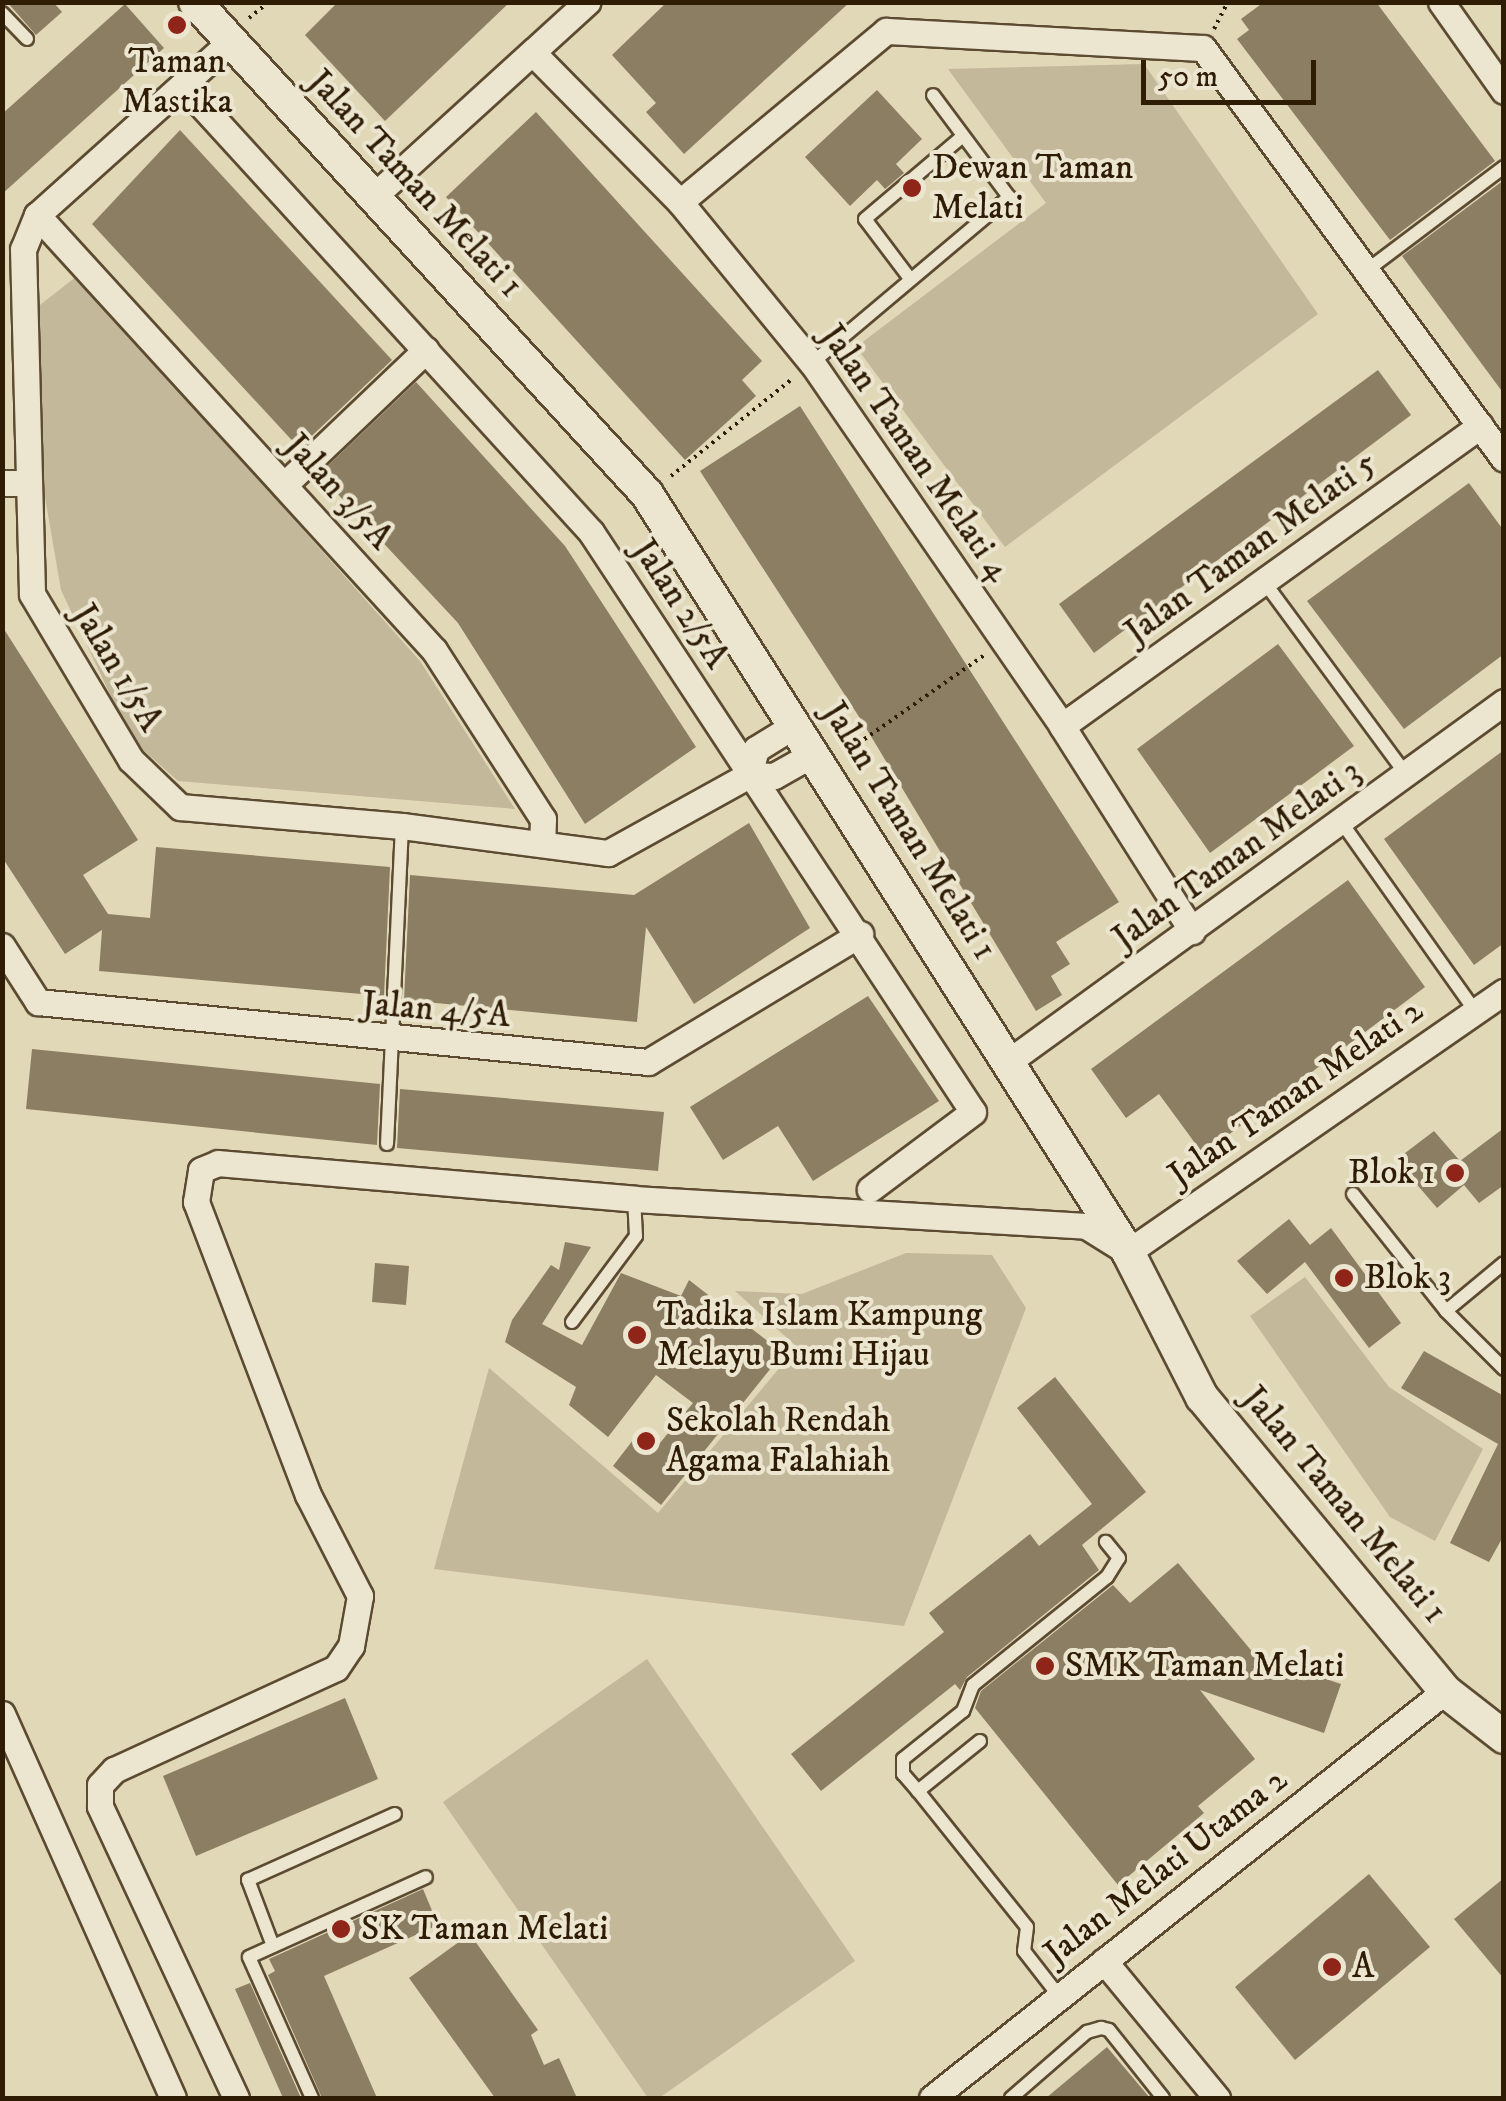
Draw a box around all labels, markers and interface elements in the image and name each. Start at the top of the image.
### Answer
marker: Taman Mastika [166,14,188,36]
scale bar [1146,40,1321,102]
place label: Taman Mastika [122,41,232,123]
text: 50 m [1158,59,1218,96]
street label: Jalan Taman Melati 1 [299,61,531,307]
place label: Dewan Taman Melati [932,147,1133,229]
marker: Dewan Taman Melati [901,177,923,199]
street label: Jalan Taman Melati 4 [811,317,1019,589]
street label: Jalan 3/5A [275,425,401,559]
street label: Jalan Taman Melati 5 [1117,443,1385,653]
street label: Jalan 2/5A [623,531,737,677]
street label: Jalan 1/5A [63,597,171,739]
street label: Jalan Taman Melati 1 [813,694,1005,968]
street label: Jalan Taman Melati 3 [1105,751,1369,959]
street label: Jalan 4/5A [360,983,512,1037]
street label: Jalan Taman Melati 2 [1161,990,1431,1196]
place label: Blok 1 [1348,1152,1435,1194]
marker: Blok 1 [1444,1162,1466,1184]
place label: Blok 3 [1364,1257,1451,1299]
marker: Blok 3 [1333,1267,1355,1289]
place label: Tadika Islam Kampung Melayu Bumi Hijau [657,1294,982,1376]
marker: Tadika Islam Kampung Melayu Bumi Hijau [626,1324,648,1346]
street label: Jalan Taman Melati 1 [1233,1378,1455,1632]
place label: Sekolah Rendah Agama Falahiah [666,1400,890,1482]
marker: Sekolah Rendah Agama Falahiah [635,1430,657,1452]
place label: SMK Taman Melati [1065,1645,1344,1687]
marker: SMK Taman Melati [1034,1655,1056,1677]
street label: Jalan Melati Utama 2 [1036,1759,1296,1975]
place label: SK Taman Melati [361,1908,608,1950]
marker: SK Taman Melati [330,1918,352,1940]
place label: A [1352,1946,1374,1988]
marker: A [1321,1956,1343,1978]

